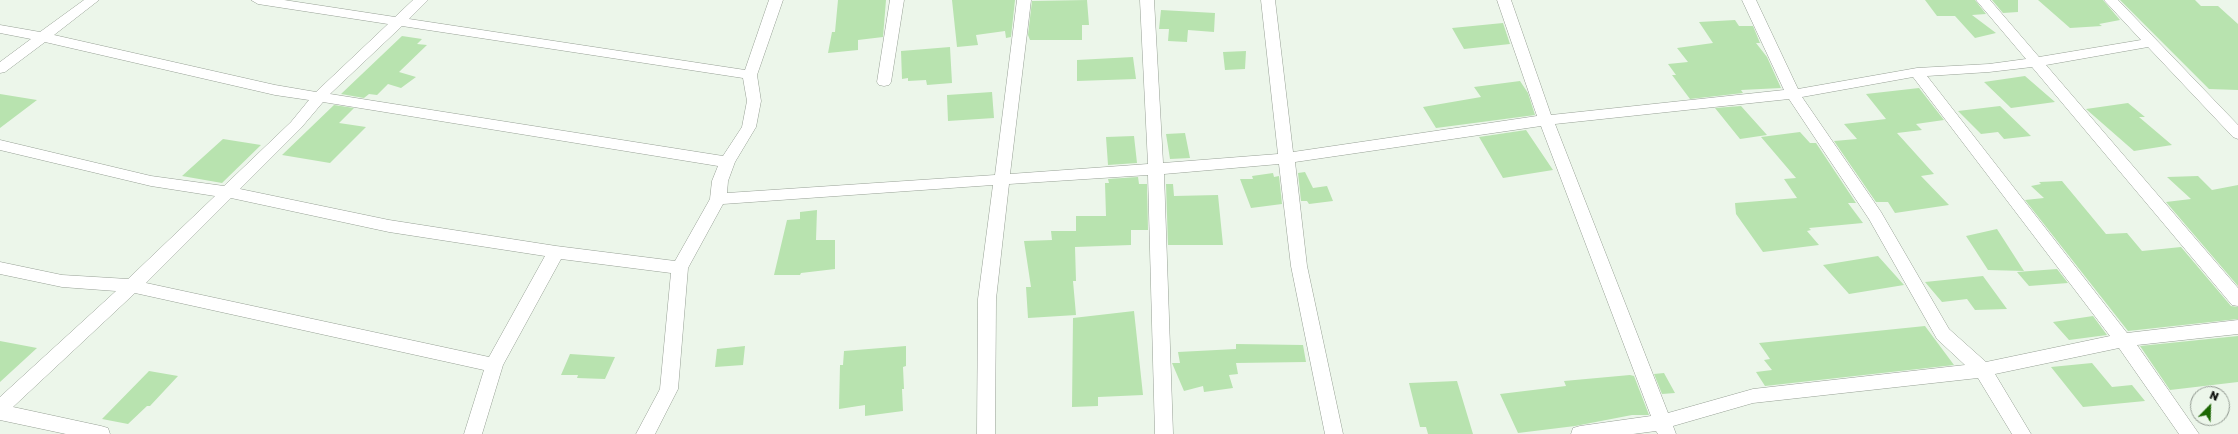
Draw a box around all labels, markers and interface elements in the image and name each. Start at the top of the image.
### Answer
north arrow [2190,386,2230,426]
text: N [2208,388,2221,403]

